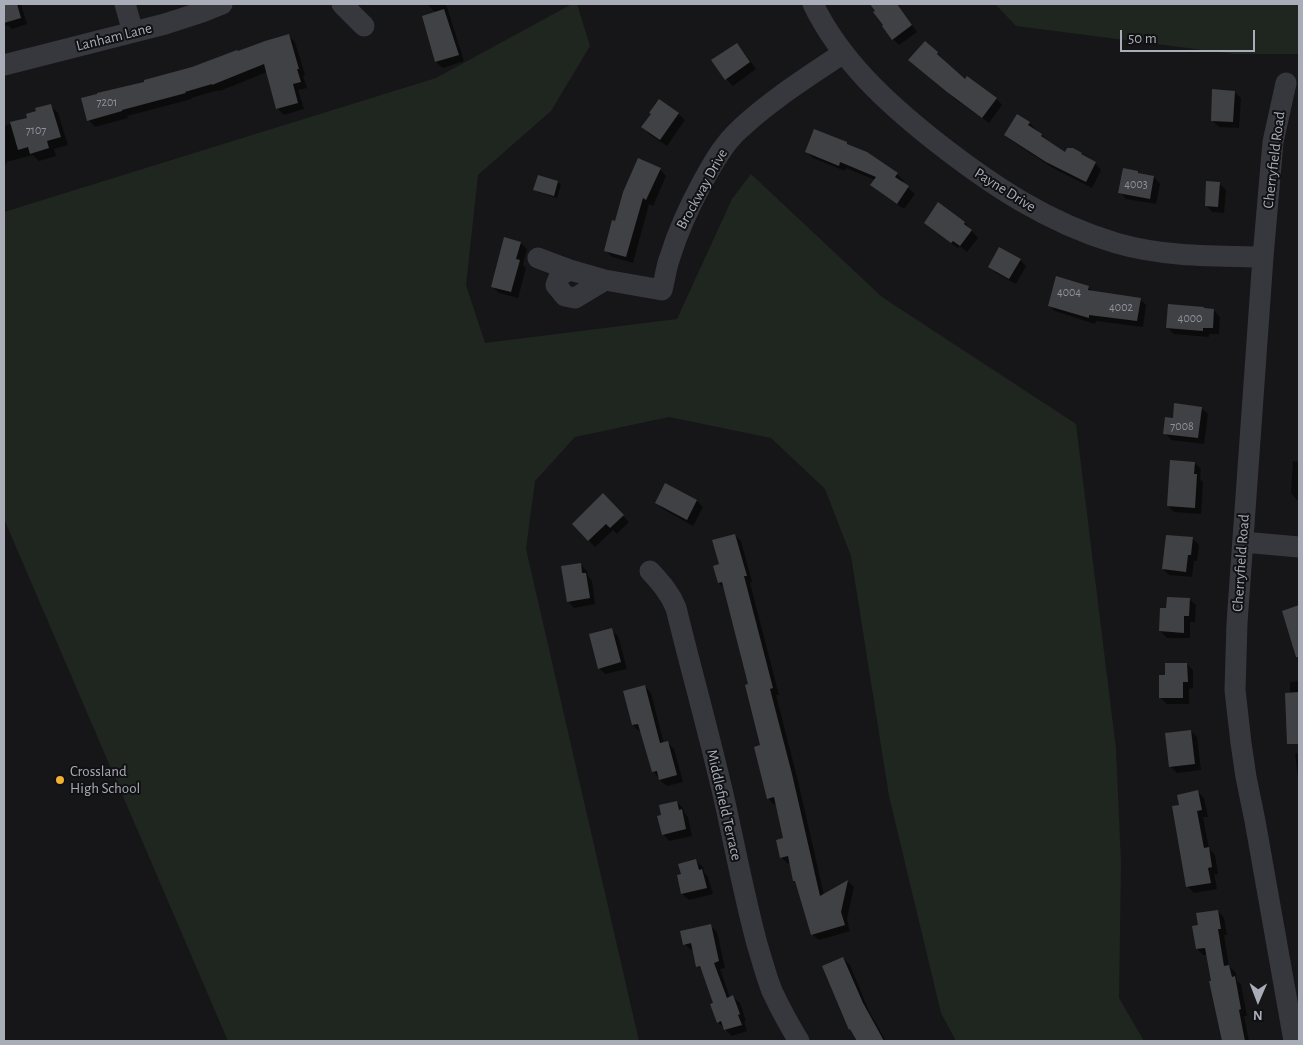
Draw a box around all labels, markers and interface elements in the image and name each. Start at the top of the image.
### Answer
street label: Lanham Lane [74,19,154,55]
scale bar [1123,20,1258,52]
text: 50 m [1128,31,1157,46]
house number: 7201 [97,95,117,109]
street label: Cherryfield Road [1259,110,1289,210]
house number: 7107 [26,123,46,137]
street label: Brockway Drive [672,146,732,232]
street label: Payne Drive [971,164,1039,216]
house number: 4003 [1124,177,1148,191]
house number: 4004 [1057,285,1081,299]
house number: 4002 [1109,300,1133,314]
house number: 4000 [1178,311,1202,325]
house number: 7008 [1170,419,1194,433]
street label: Cherryfield Road [1229,514,1253,612]
street label: Middlefield Terrace [702,748,746,862]
place label: Crossland High School [70,762,140,797]
marker: Crossland High School [54,774,66,786]
north arrow [1233,975,1283,1025]
text: N [1253,1008,1263,1022]

